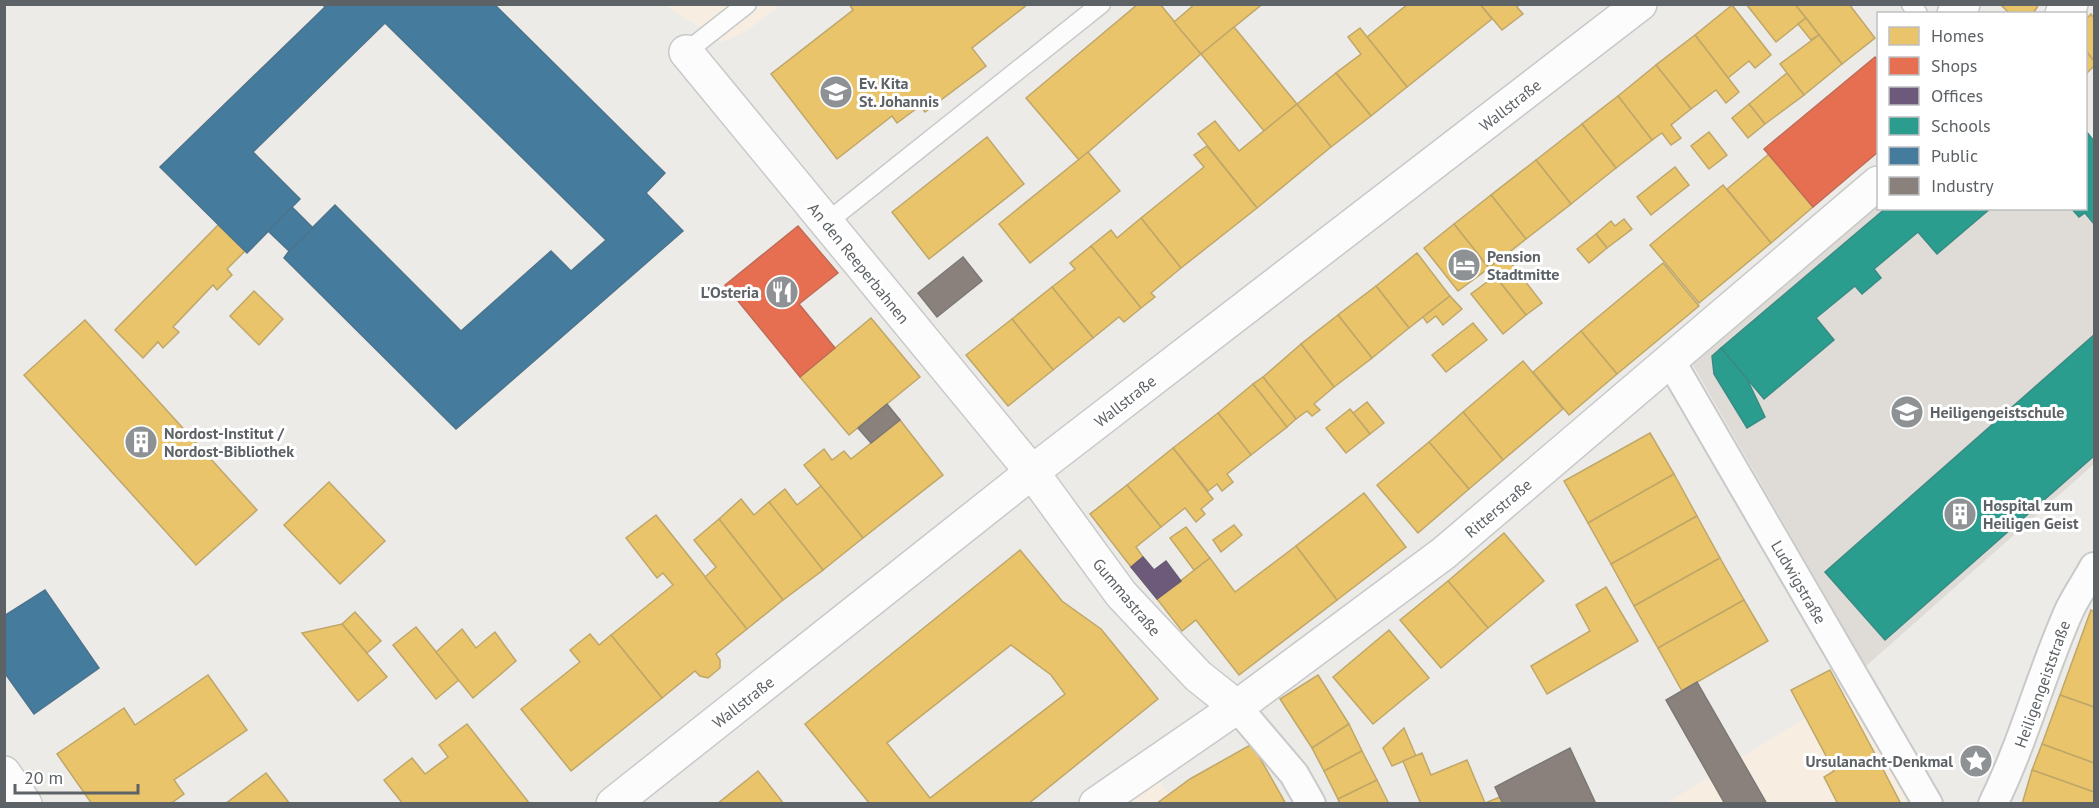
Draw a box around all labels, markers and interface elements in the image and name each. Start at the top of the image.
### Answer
legend [1877,12,2087,210]
text: Homes [1931,24,1984,47]
text: Shops [1931,54,1977,77]
place label: Ev. Kita St. Johannis [859,73,939,111]
school or university icon: Ev. Kita St. Johannis [818,74,854,110]
street label: Wallstraße [1475,75,1545,135]
text: Offices [1931,84,1983,107]
text: Schools [1931,114,1991,137]
text: Public [1931,144,1978,167]
text: Industry [1931,174,1994,197]
street label: An den Reeperbahnen [804,198,914,328]
place label: Pension Stadtmitte [1487,246,1560,284]
hotel icon: Pension Stadtmitte [1446,247,1482,283]
restaurant icon: L'Osteria [764,274,800,310]
place label: L'Osteria [701,282,759,302]
street label: Wallstraße [1090,371,1160,431]
school or university icon: Heiligengeistschule [1889,394,1925,430]
place label: Heiligengeistschule [1930,402,2064,422]
place label: Nordost-Institut / Nordost-Bibliothek [164,423,294,461]
building icon: Nordost-Institut / Nordost-Bibliothek [123,424,159,460]
street label: Ritterstraße [1460,474,1536,542]
place label: Hospital zum Heiligen Geist [1983,495,2079,533]
building icon: Hospital zum Heiligen Geist [1942,496,1978,532]
street label: Ludwigstraße [1767,537,1831,627]
street label: Gummastraße [1089,554,1165,640]
street label: Heiligengeiststraße [2010,618,2074,750]
street label: Wallstraße [708,672,778,732]
place icon: Ursulanacht-Denkmal [1958,743,1994,779]
place label: Ursulanacht-Denkmal [1805,751,1953,771]
scale bar [15,757,138,795]
text: 20 m [24,766,63,789]

